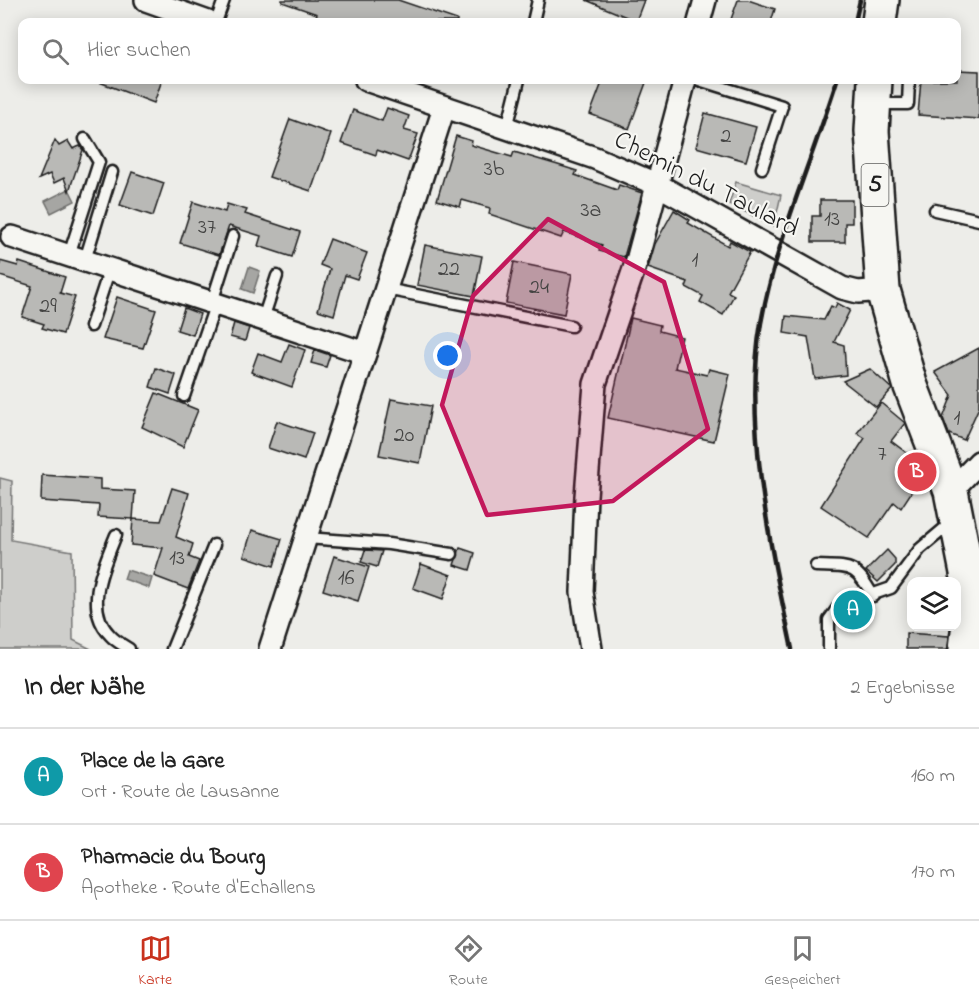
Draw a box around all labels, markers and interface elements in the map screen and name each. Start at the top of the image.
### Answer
search box [18,18,961,84]
icon: search [39,35,72,68]
text: Hier suchen [87,35,191,67]
house number: 2 [721,121,732,153]
street label: Chemin du Taulard [607,122,805,248]
house number: 3b [484,154,505,186]
road number: 5 [862,164,888,206]
house number: 3a [581,195,601,227]
house number: 13 [824,204,840,236]
house number: 37 [198,212,216,244]
house number: 1 [692,245,699,277]
house number: 22 [438,254,460,286]
house number: 24 [529,272,549,304]
house number: 29 [39,291,57,323]
your location [433,341,462,370]
house number: 1 [954,403,961,435]
house number: 20 [394,420,414,452]
house number: 7 [877,439,887,471]
pin: B [898,450,936,494]
house number: 13 [169,543,185,575]
house number: 16 [338,563,355,595]
map controls [907,577,961,631]
button: layers [907,577,961,631]
pin: A [834,588,872,632]
text: In der Nähe [24,669,145,707]
text: 2 Ergebnisse [850,674,955,703]
text: Place de la Gare [81,746,224,778]
text: A [37,762,50,791]
text: 160 m [911,762,955,791]
text: Ort · Route de Lausanne [81,778,279,807]
text: Pharmacie du Bourg [81,842,265,874]
text: B [37,858,50,887]
text: 170 m [911,858,955,887]
text: Apotheke · Route d'Echallens [81,874,316,903]
tab: Karte [138,932,172,992]
tab: Route [449,932,488,992]
tab: Gespeichert [764,932,841,992]

